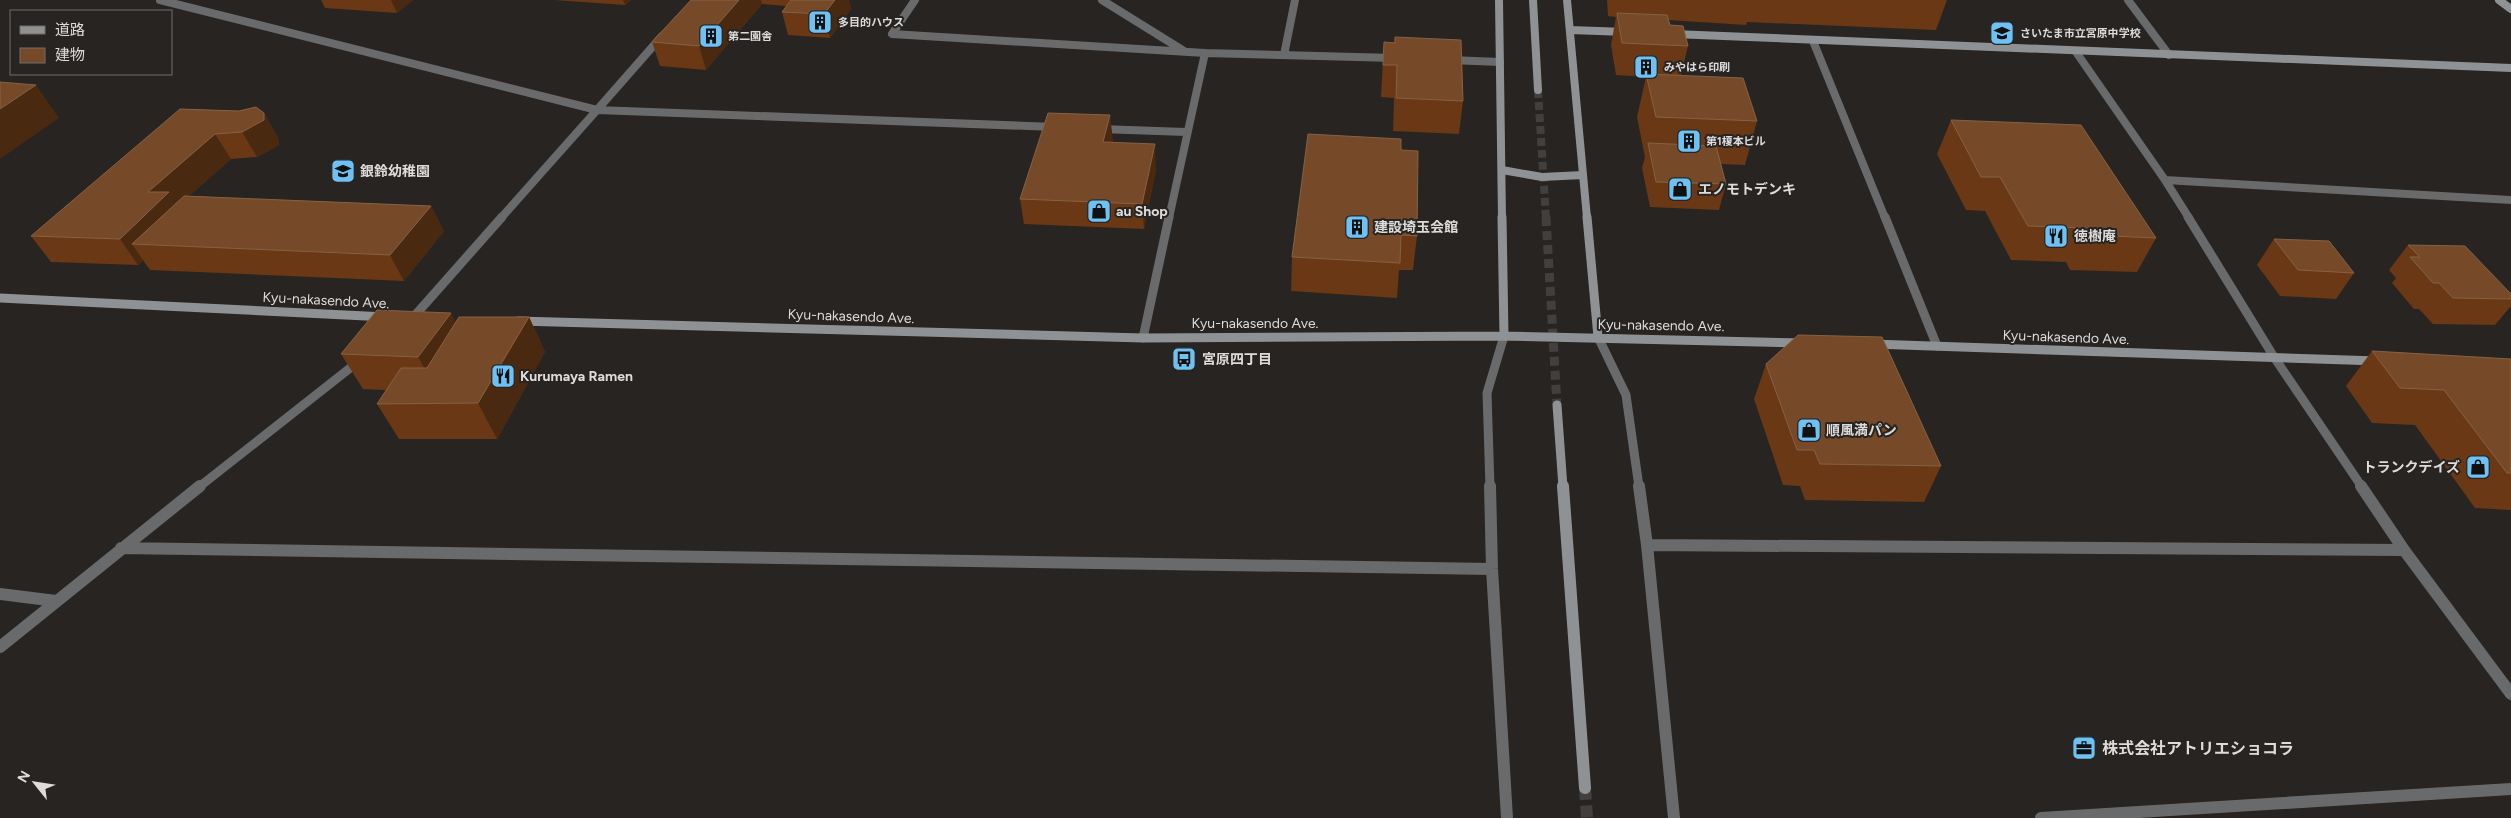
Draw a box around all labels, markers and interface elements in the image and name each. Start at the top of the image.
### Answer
building icon: 多目的ハウス [807,9,833,35]
legend [10,10,172,75]
place label: 多目的ハウス [838,16,904,29]
school or university icon: さいたま市立宮原中学校 [1989,20,2015,46]
text: 道路 [55,21,85,39]
building icon: 第二園舎 [698,23,724,49]
place label: さいたま市立宮原中学校 [2020,27,2141,40]
place label: 第二園舎 [728,30,773,43]
text: 建物 [55,46,85,64]
building icon: みやはら印刷 [1633,54,1659,80]
place label: みやはら印刷 [1664,61,1730,74]
building icon: 第1榎本ビル [1676,128,1702,154]
place label: 第1榎本ビル [1706,135,1766,148]
school or university icon: 銀鈴幼稚園 [330,158,356,184]
place label: 銀鈴幼稚園 [360,163,430,180]
shop icon: エノモトデンキ [1667,176,1693,202]
place label: エノモトデンキ [1698,181,1796,198]
shop icon: au Shop [1086,198,1112,224]
place label: au Shop [1116,203,1168,220]
building icon: 建設埼玉会館 [1344,214,1370,240]
place label: 建設埼玉会館 [1374,219,1458,236]
restaurant icon: 徳樹庵 [2043,223,2069,249]
place label: 徳樹庵 [2074,228,2116,245]
street label: Kyu-nakasendo Ave. [262,289,390,312]
street label: Kyu-nakasendo Ave. [787,306,915,327]
street label: Kyu-nakasendo Ave. [1192,315,1319,332]
street label: Kyu-nakasendo Ave. [1597,316,1725,335]
street label: Kyu-nakasendo Ave. [2002,327,2130,348]
bus stop icon: 宮原四丁目 [1171,346,1197,372]
place label: 宮原四丁目 [1202,351,1272,368]
restaurant icon: Kurumaya Ramen [490,363,516,389]
place label: Kurumaya Ramen [520,368,633,385]
shop icon: 順風満パン [1796,417,1822,443]
place label: 順風満パン [1826,422,1897,439]
shop icon: トランクデイズ [2465,454,2491,480]
place label: トランクデイズ [2362,459,2460,476]
office icon: 株式会社アトリエショコラ [2071,735,2097,761]
place label: 株式会社アトリエショコラ [2102,739,2294,758]
north arrow [10,758,60,808]
text: N [14,768,34,786]

